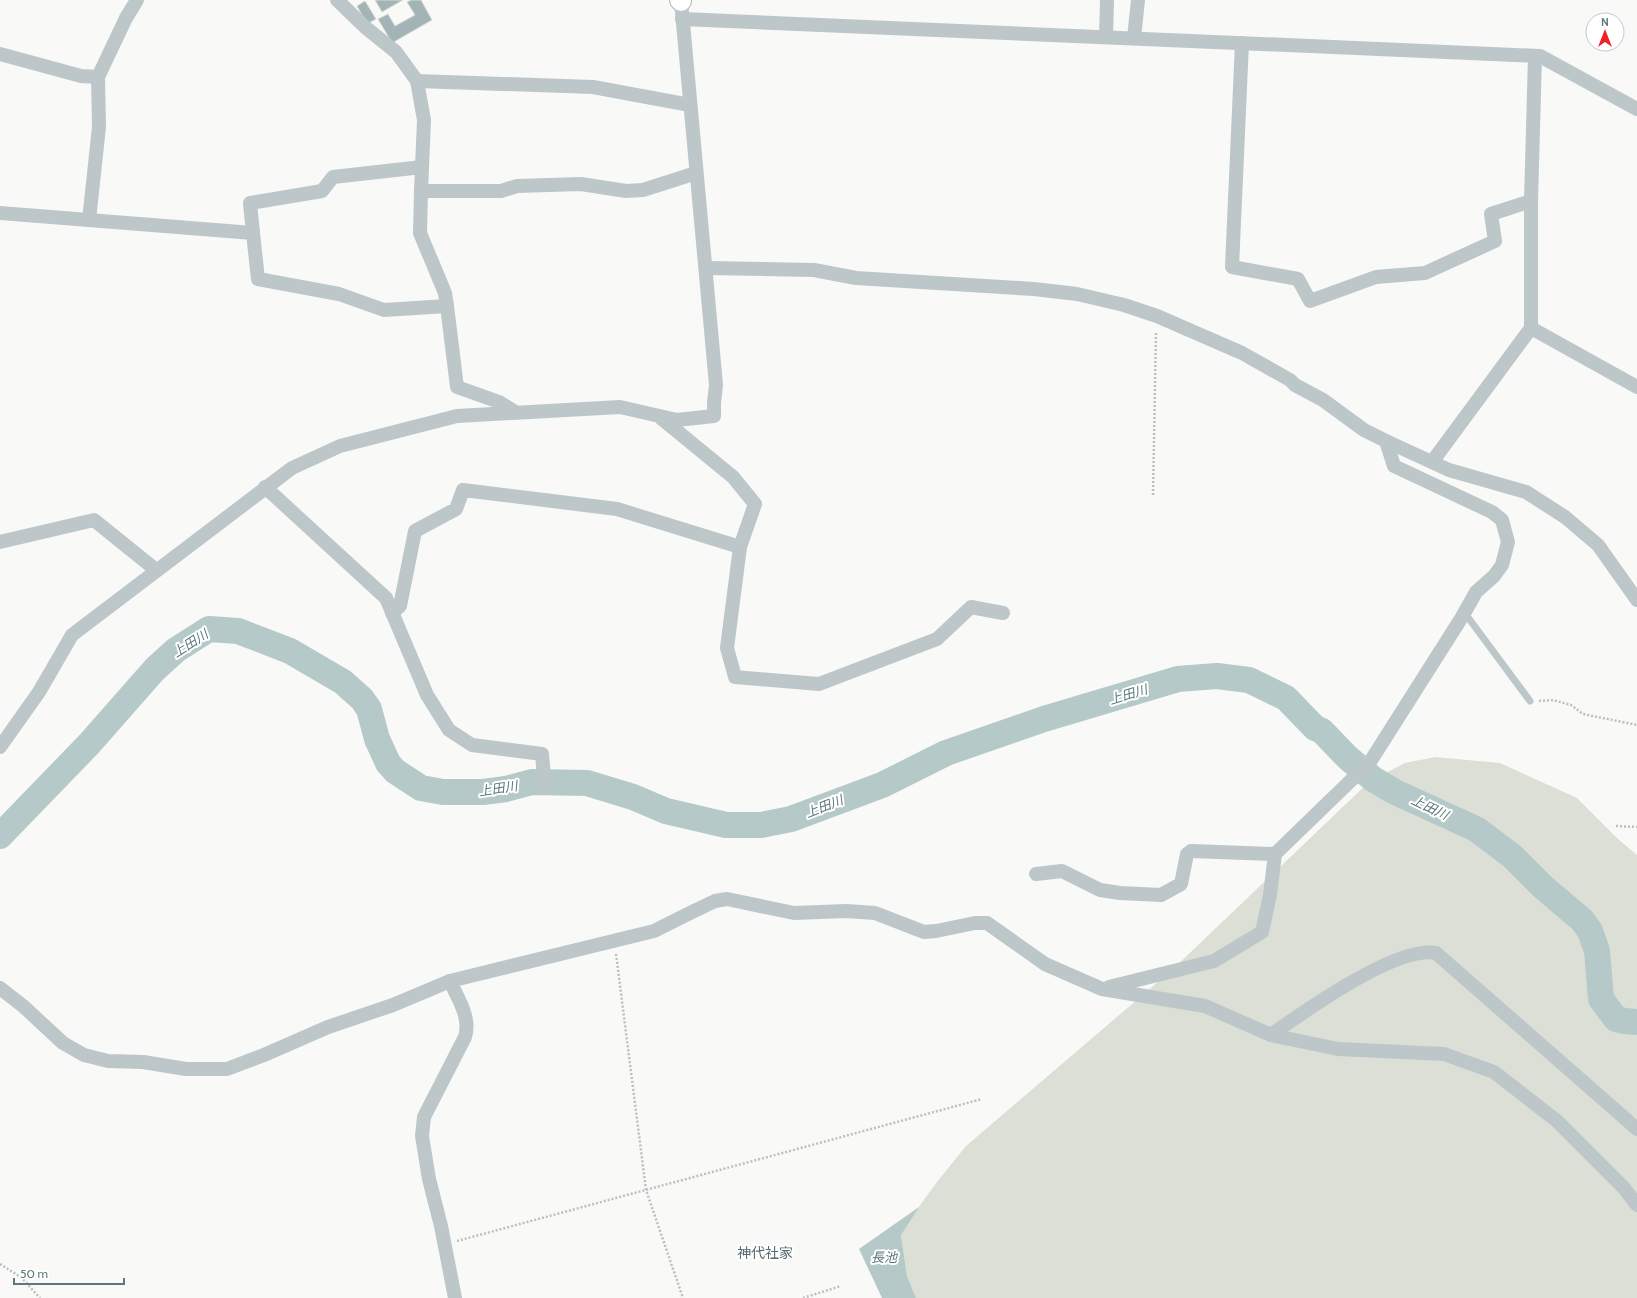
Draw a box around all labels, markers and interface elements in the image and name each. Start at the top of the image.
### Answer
north arrow [1585,12,1625,52]
text: N [1601,15,1609,29]
water label: 上田川 [169,625,212,660]
water label: 上田川 [1107,680,1151,707]
water label: 上田川 [477,777,520,799]
water label: 上田川 [803,791,847,820]
water label: 上田川 [1409,791,1453,824]
district label: 神代社家 [737,1244,793,1262]
water label: 長池 [871,1249,899,1265]
scale bar [14,1260,124,1286]
text: 50 m [20,1266,48,1281]

